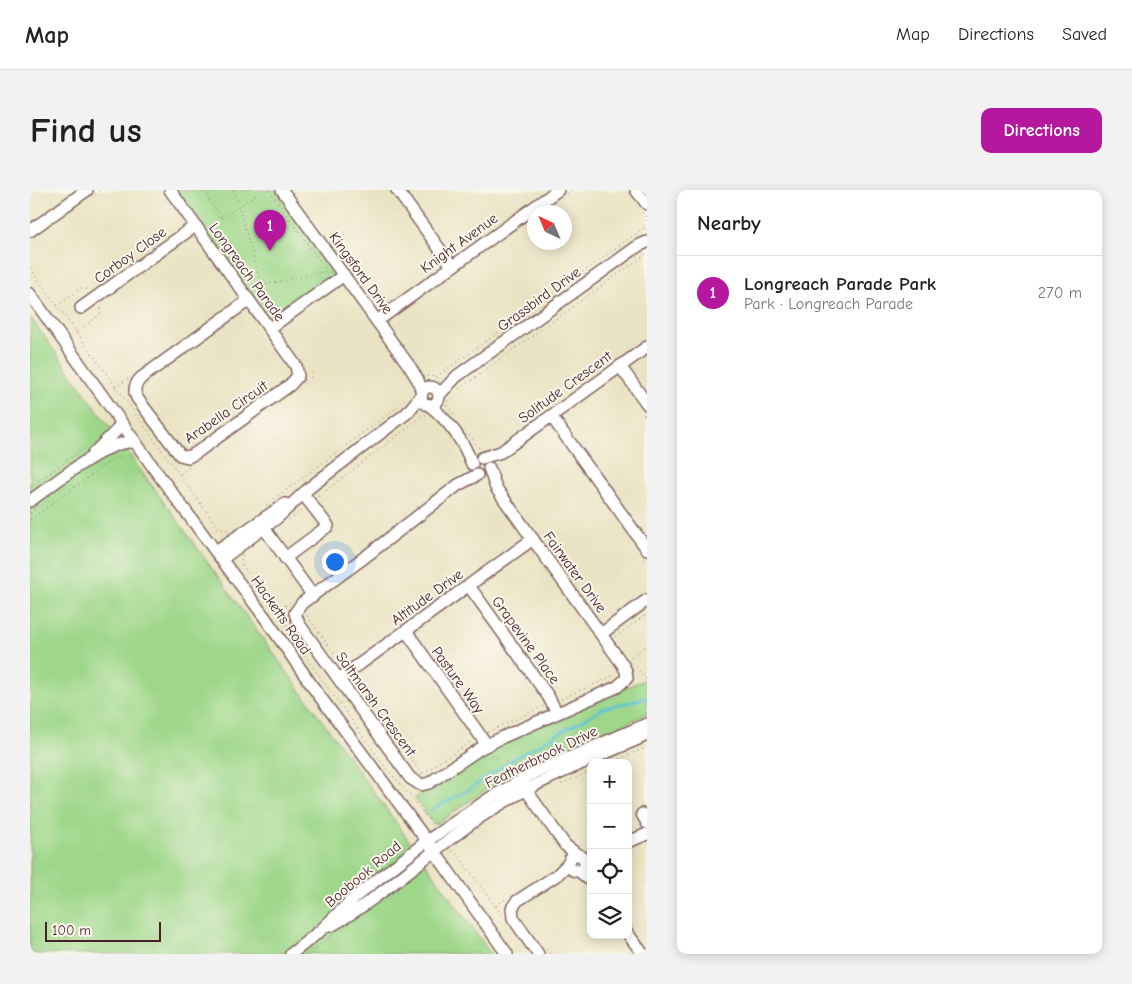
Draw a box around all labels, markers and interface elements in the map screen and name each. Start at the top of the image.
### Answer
text: Map [25,21,69,49]
text: Map [896,24,930,45]
text: Directions [958,24,1034,45]
text: Saved [1062,24,1107,45]
button: Directions [981,108,1102,153]
text: Find us [30,110,142,151]
north arrow [527,205,572,250]
street label: Knight Avenue [417,209,502,277]
pin: 1 [254,210,286,251]
text: Nearby [697,211,761,235]
street label: Longreach Parade [205,219,289,325]
street label: Corboy Close [90,223,170,287]
street label: Kingsford Drive [325,228,397,318]
street label: Grassbird Drive [494,262,585,335]
text: Longreach Parade Park [744,273,936,295]
text: 1 [710,284,716,302]
text: 270 m [1038,284,1082,302]
text: Park · Longreach Parade [744,295,913,313]
street label: Solitude Crescent [515,347,616,427]
street label: Arabella Circuit [181,376,272,447]
street label: Fairwater Drive [540,528,611,616]
your location [322,549,348,575]
street label: Altitude Drive [388,565,467,629]
street label: Hacketts Road [247,572,315,658]
street label: Grapevine Place [488,593,564,688]
street label: Pasture Way [428,643,488,717]
street label: Saltmarsh Crescent [332,648,420,760]
street label: Featherbrook Drive [482,722,601,792]
map controls [587,759,632,939]
button: + [587,759,632,804]
button: − [587,804,632,849]
street label: Boobook Road [321,837,405,911]
button: locate [587,849,632,894]
button: layers [587,894,632,939]
scale bar [45,919,161,942]
text: 100 m [52,922,91,939]

